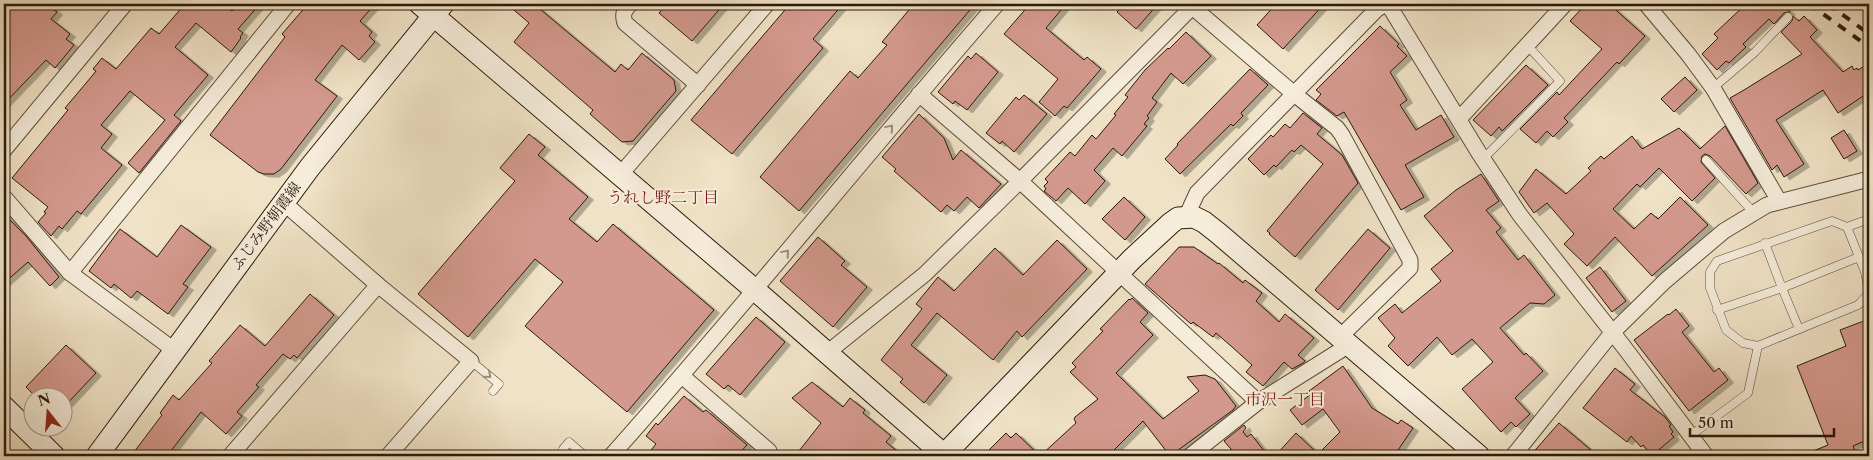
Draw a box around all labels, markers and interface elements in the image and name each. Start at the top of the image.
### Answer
one-way arrow [885,125,893,134]
street label: ふじみ野朝霞線 [226,178,305,273]
district label: うれし野二丁目 [607,187,719,207]
one-way arrow [781,250,789,259]
one-way arrow [482,369,491,378]
north arrow [22,388,72,438]
text: N [36,389,53,410]
district label: 市沢一丁目 [1245,389,1325,409]
scale bar [1690,405,1834,437]
text: 50 m [1698,413,1734,432]

